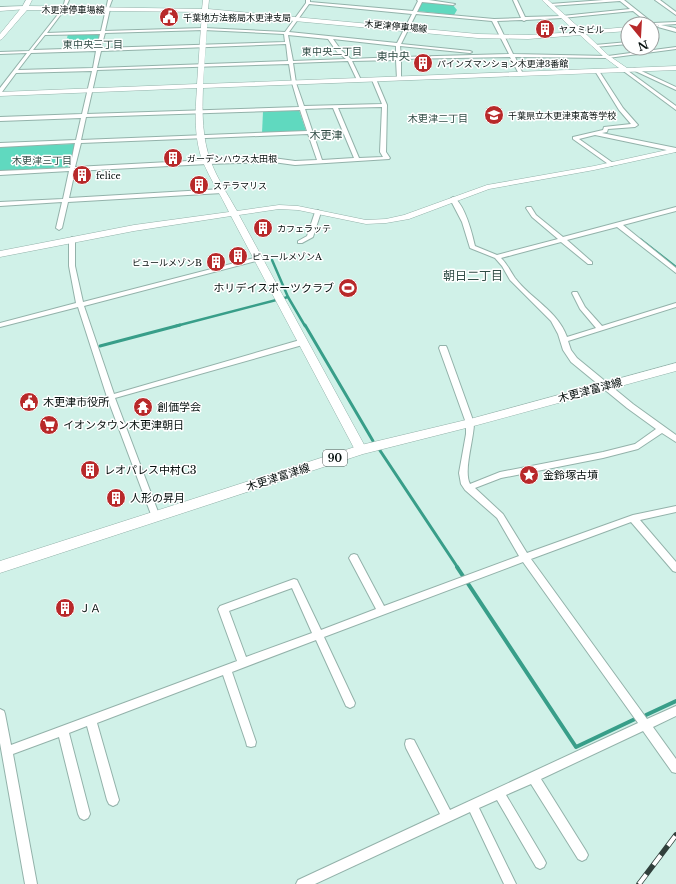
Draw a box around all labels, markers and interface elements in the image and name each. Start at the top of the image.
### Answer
street label: 木更津停車場線 [41,4,105,15]
public building icon: 千葉地方法務局木更津支局 [158,6,180,28]
place label: 千葉地方法務局木更津支局 [183,12,291,23]
north arrow [620,16,660,56]
street label: 木更津停車場線 [364,18,429,34]
building icon: ヤスミビル [534,18,556,40]
place label: ヤスミビル [559,24,604,35]
text: N [635,37,650,54]
district label: 東中央三丁目 [63,38,123,51]
district label: 東中央二丁目 [302,45,362,58]
district label: 東中央 [377,49,410,63]
building icon: パインズマンション木更津3番館 [412,52,434,74]
place label: パインズマンション木更津3番館 [437,58,568,69]
school or university icon: 千葉県立木更津東高等学校 [483,104,505,126]
place label: 千葉県立木更津東高等学校 [508,110,616,121]
district label: 木更津二丁目 [408,112,468,125]
district label: 木更津 [310,128,343,142]
building icon: ガーデンハウス太田根 [162,147,184,169]
place label: ガーデンハウス太田根 [187,153,277,164]
district label: 木更津三丁目 [12,154,72,167]
building icon: felice [71,164,93,186]
place label: felice [96,170,121,181]
building icon: ステラマリス [188,174,210,196]
place label: ステラマリス [213,180,267,191]
building icon: カフェラッテ [252,217,274,239]
place label: カフェラッテ [277,223,331,234]
building icon: ピュールメゾンA [227,245,249,267]
building icon: ピュールメゾンB [205,251,227,273]
place label: ピュールメゾンA [252,251,323,262]
place label: ピュールメゾンB [132,257,202,268]
district label: 朝日二丁目 [443,268,503,283]
sports icon: ホリデイスポーツクラブ [337,277,359,299]
place label: ホリデイスポーツクラブ [214,281,334,295]
street label: 木更津富津線 [556,375,624,405]
public building icon: 木更津市役所 [18,391,40,413]
place label: 木更津市役所 [43,395,110,409]
temple icon: 創価学会 [132,396,154,418]
place label: 創価学会 [157,400,201,414]
supermarket icon: イオンタウン木更津朝日 [38,414,60,436]
place label: イオンタウン木更津朝日 [63,418,184,432]
road number: 90 [323,450,347,466]
building icon: レオパレス中村C3 [79,459,101,481]
street label: 木更津富津線 [244,460,312,494]
place label: レオパレス中村C3 [104,463,197,477]
place icon: 金鈴塚古墳 [518,464,540,486]
place label: 金鈴塚古墳 [543,468,598,482]
building icon: 人形の昇月 [105,487,127,509]
place label: 人形の昇月 [130,491,185,505]
building icon: ＪＡ [54,597,76,619]
place label: ＪＡ [79,601,101,615]

